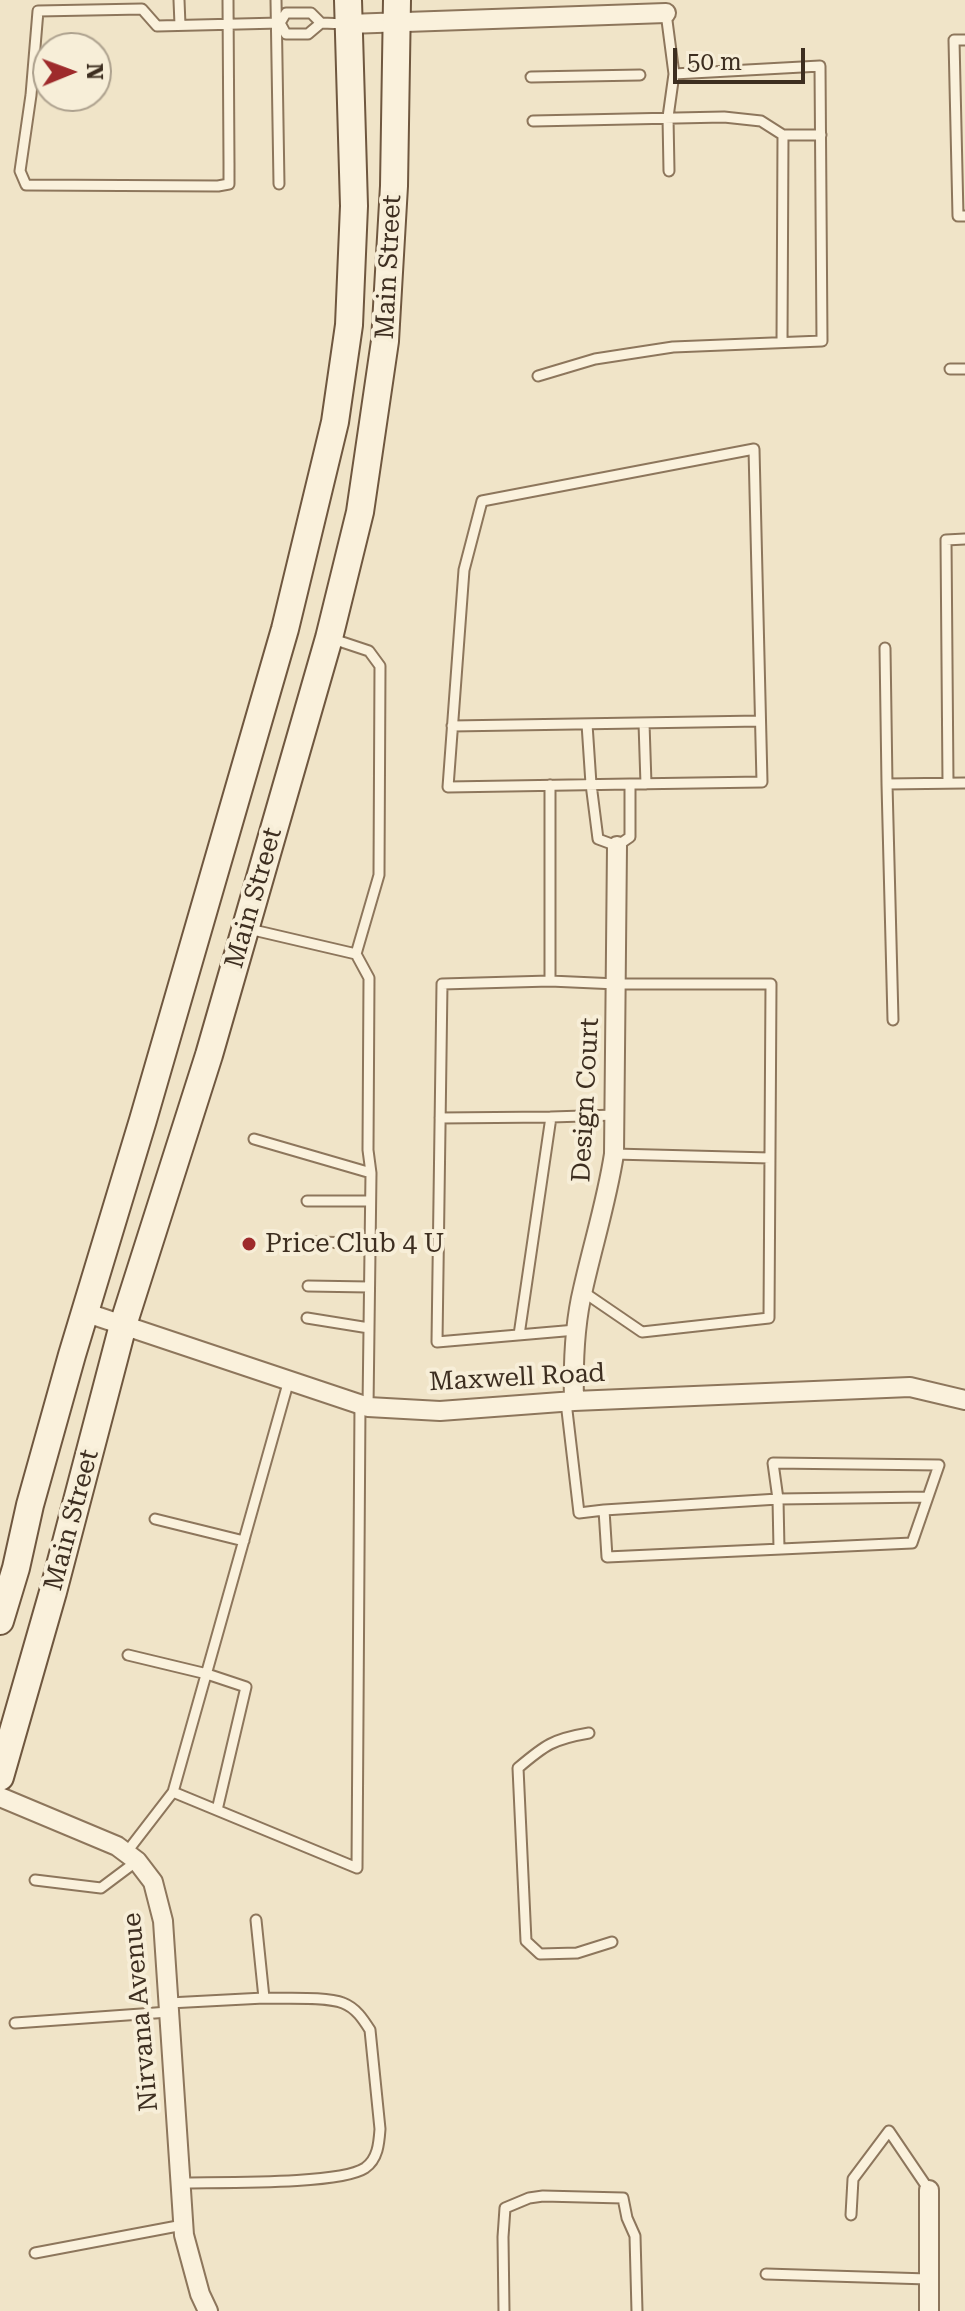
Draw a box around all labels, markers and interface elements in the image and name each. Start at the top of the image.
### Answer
north arrow [32,32,112,112]
scale bar [677,32,809,82]
text: 50 m [687,48,742,76]
text: N [82,63,107,80]
street label: Main Street [370,194,408,340]
street label: Main Street [219,824,289,972]
street label: Design Court [566,1017,606,1183]
place label: Price Club 4 U [265,1228,445,1260]
marker: Price Club 4 U [240,1235,258,1253]
street label: Maxwell Road [428,1358,606,1398]
street label: Main Street [38,1446,106,1594]
street label: Nirvana Avenue [117,1911,165,2113]

